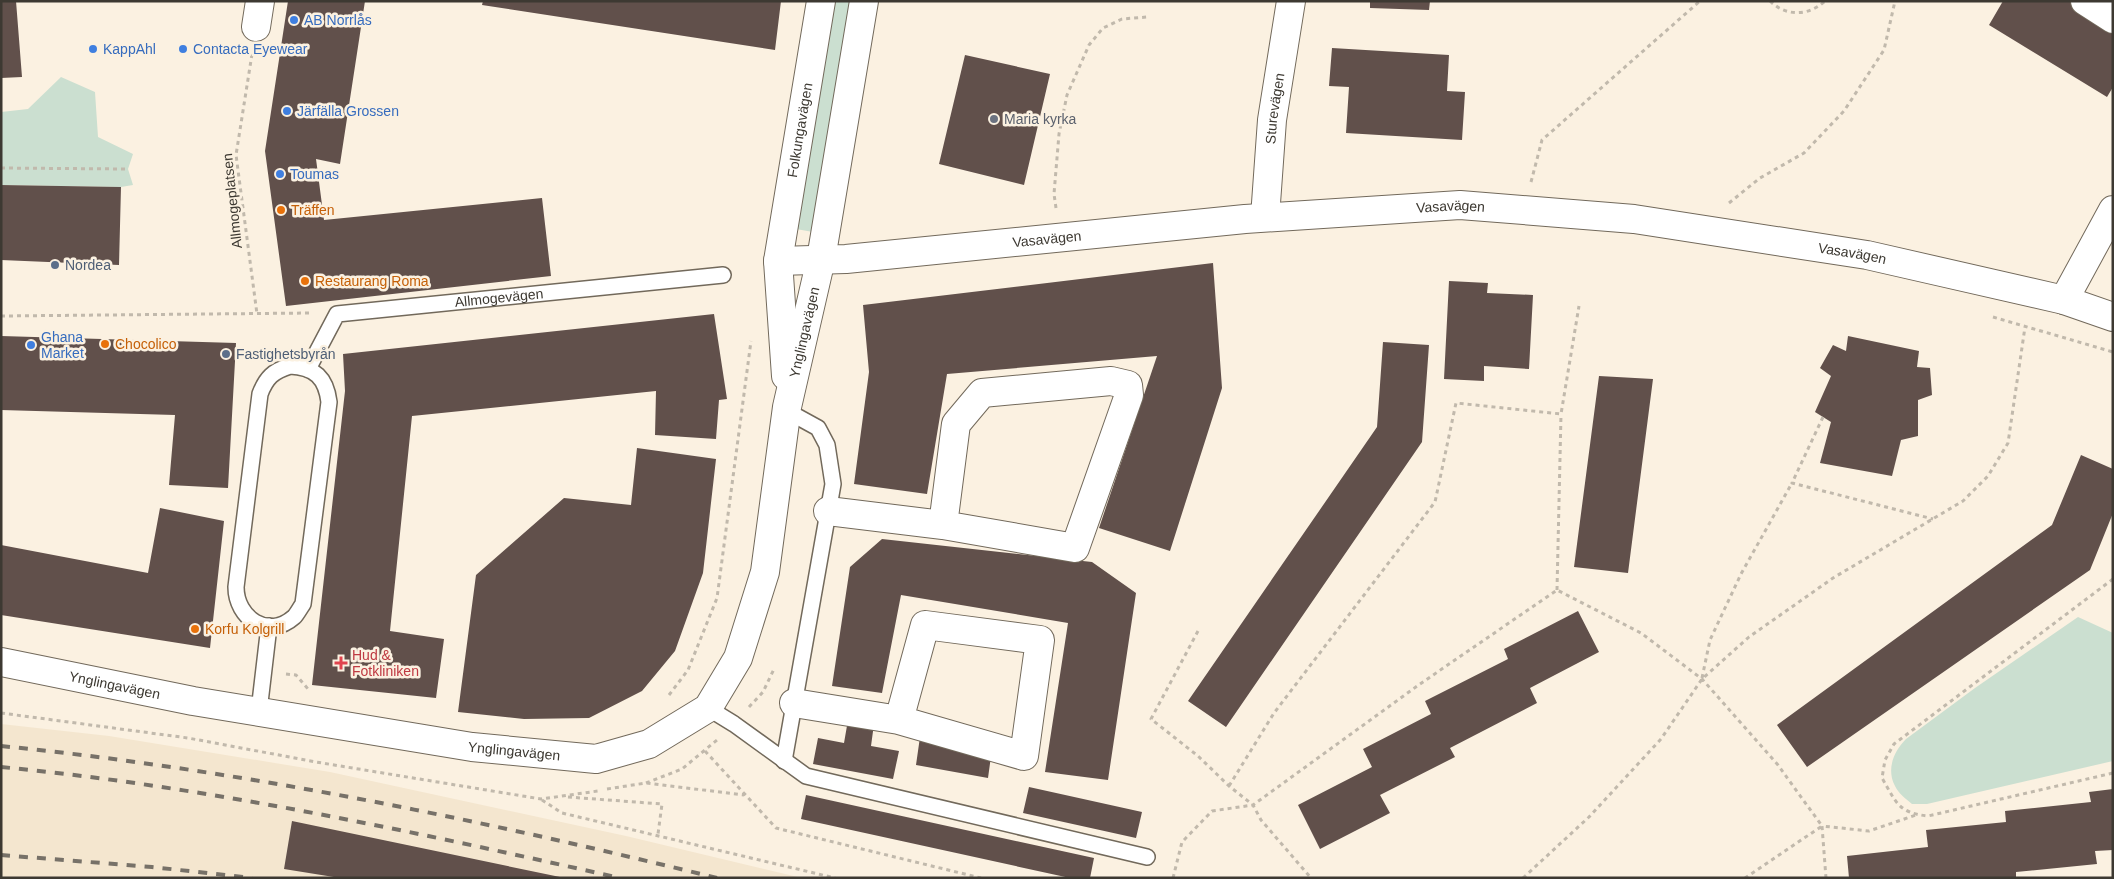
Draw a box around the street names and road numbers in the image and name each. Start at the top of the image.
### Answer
street label: Sturevägen [1262,72,1287,145]
street label: Folkungavägen [784,81,815,179]
street label: Allmogeplatsen [219,153,245,249]
street label: Vasavägen [1416,197,1486,216]
street label: Vasavägen [1012,227,1082,250]
street label: Vasavägen [1817,240,1888,267]
street label: Allmogevägen [454,285,544,310]
street label: Ynglingavägen [786,285,822,379]
street label: Ynglingavägen [68,668,162,702]
street label: Ynglingavägen [467,739,561,764]

